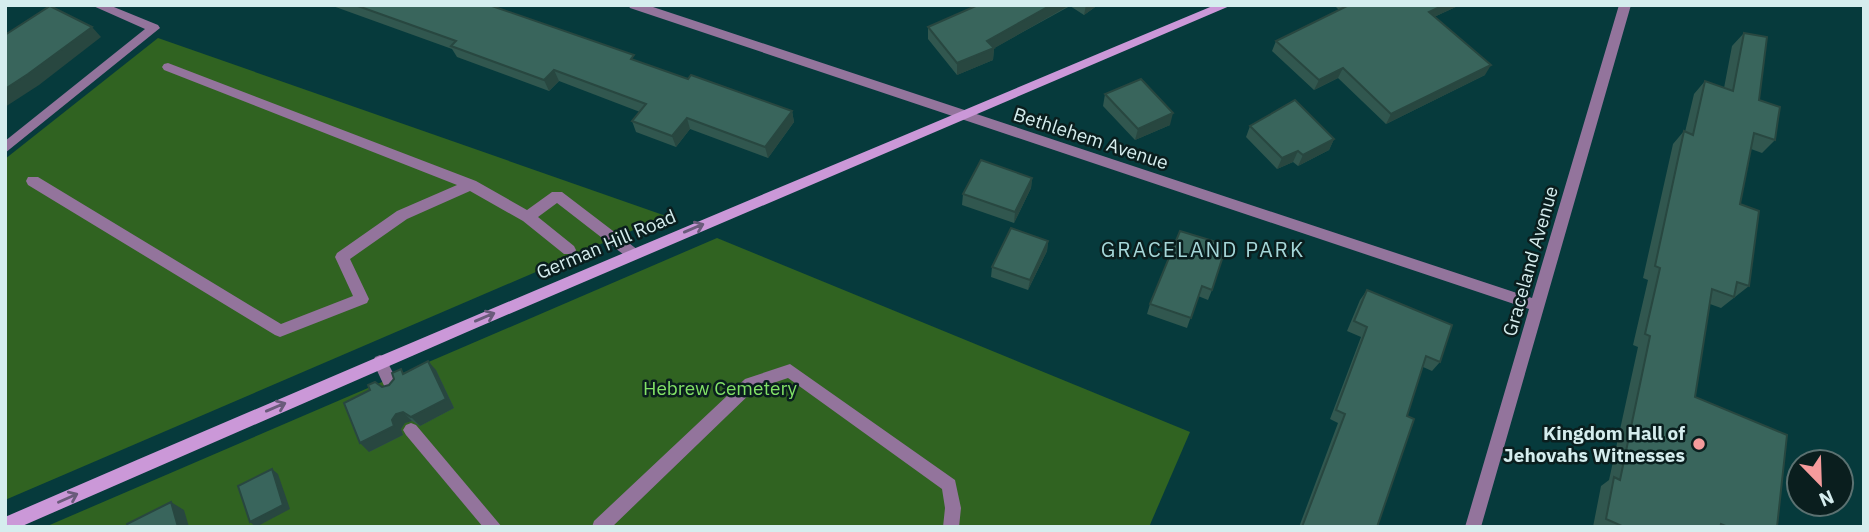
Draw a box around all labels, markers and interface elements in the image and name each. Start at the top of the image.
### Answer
street label: Bethlehem Avenue [1010,102,1172,174]
street label: Graceland Avenue [1497,183,1563,339]
street label: German Hill Road [533,204,679,284]
one-way arrow [683,220,705,233]
district label: GRACELAND PARK [1101,235,1305,263]
one-way arrow [474,310,496,323]
park label: Hebrew Cemetery [643,376,798,400]
one-way arrow [265,399,286,412]
place label: Kingdom Hall of Jehovahs Witnesses [1503,421,1685,467]
marker: Kingdom Hall of Jehovahs Witnesses [1691,436,1707,452]
north arrow [1785,448,1855,518]
text: N [1816,485,1838,512]
one-way arrow [57,491,78,504]

